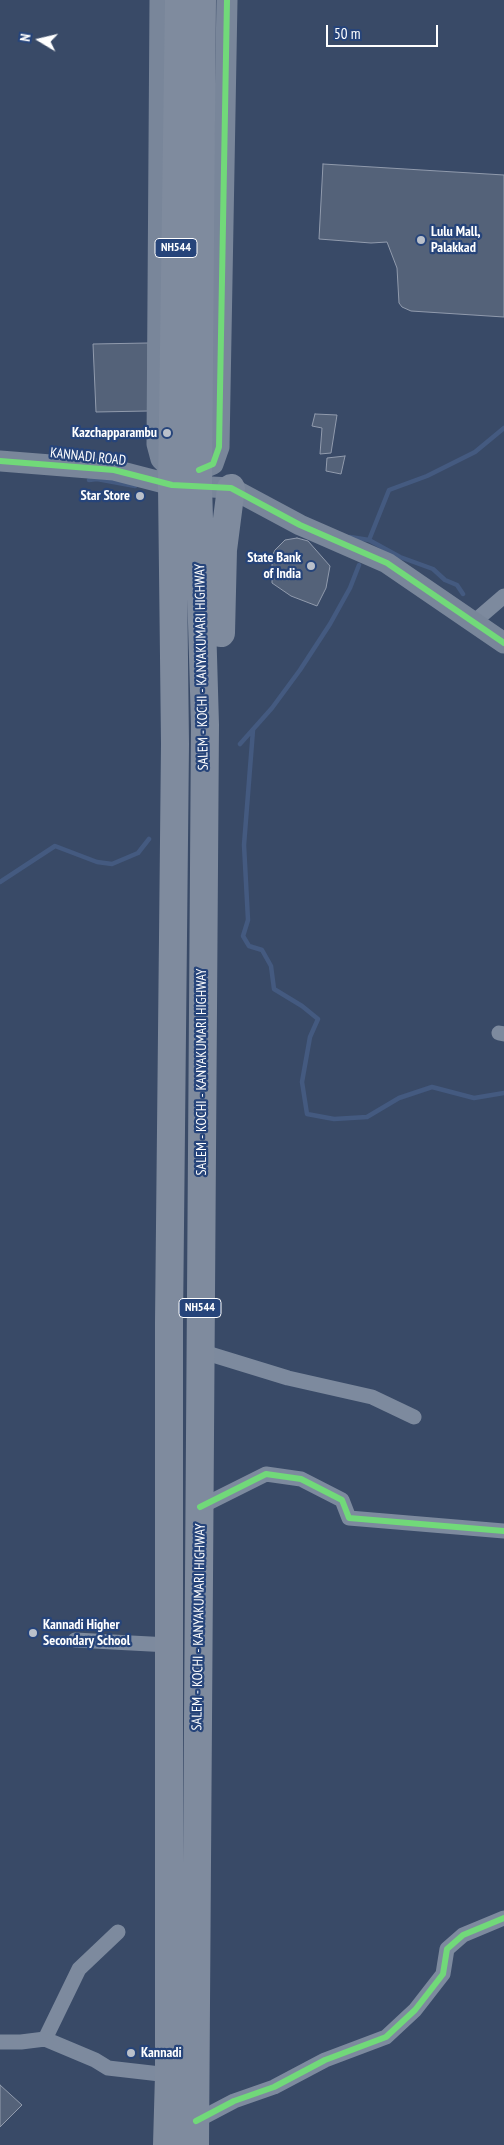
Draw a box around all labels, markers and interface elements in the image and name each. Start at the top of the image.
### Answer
north arrow [15,15,65,65]
scale bar [329,15,442,47]
text: 50 m [334,24,360,43]
text: N [16,33,35,43]
place label: Lulu Mall, Palakkad [431,224,481,256]
marker: Lulu Mall, Palakkad [415,234,427,246]
road number: NH544 [155,238,197,258]
place label: Kazchapparambu [72,425,157,441]
marker: Kazchapparambu [161,427,173,439]
street label: KANNADI ROAD [49,445,127,469]
place label: Star Store [80,488,130,504]
marker: Star Store [134,490,146,502]
place label: State Bank of India [247,550,301,582]
marker: State Bank of India [305,560,317,572]
street label: SALEM - KOCHI - KANYAKUMARI HIGHWAY [192,563,212,771]
street label: SALEM - KOCHI - KANYAKUMARI HIGHWAY [194,969,210,1175]
road number: NH544 [179,1299,221,1318]
street label: SALEM - KOCHI - KANYAKUMARI HIGHWAY [189,1523,209,1731]
place label: Kannadi Higher Secondary School [43,1617,130,1650]
marker: Kannadi Higher Secondary School [27,1627,39,1639]
place label: Kannadi [141,2045,182,2061]
marker: Kannadi [125,2047,137,2059]

